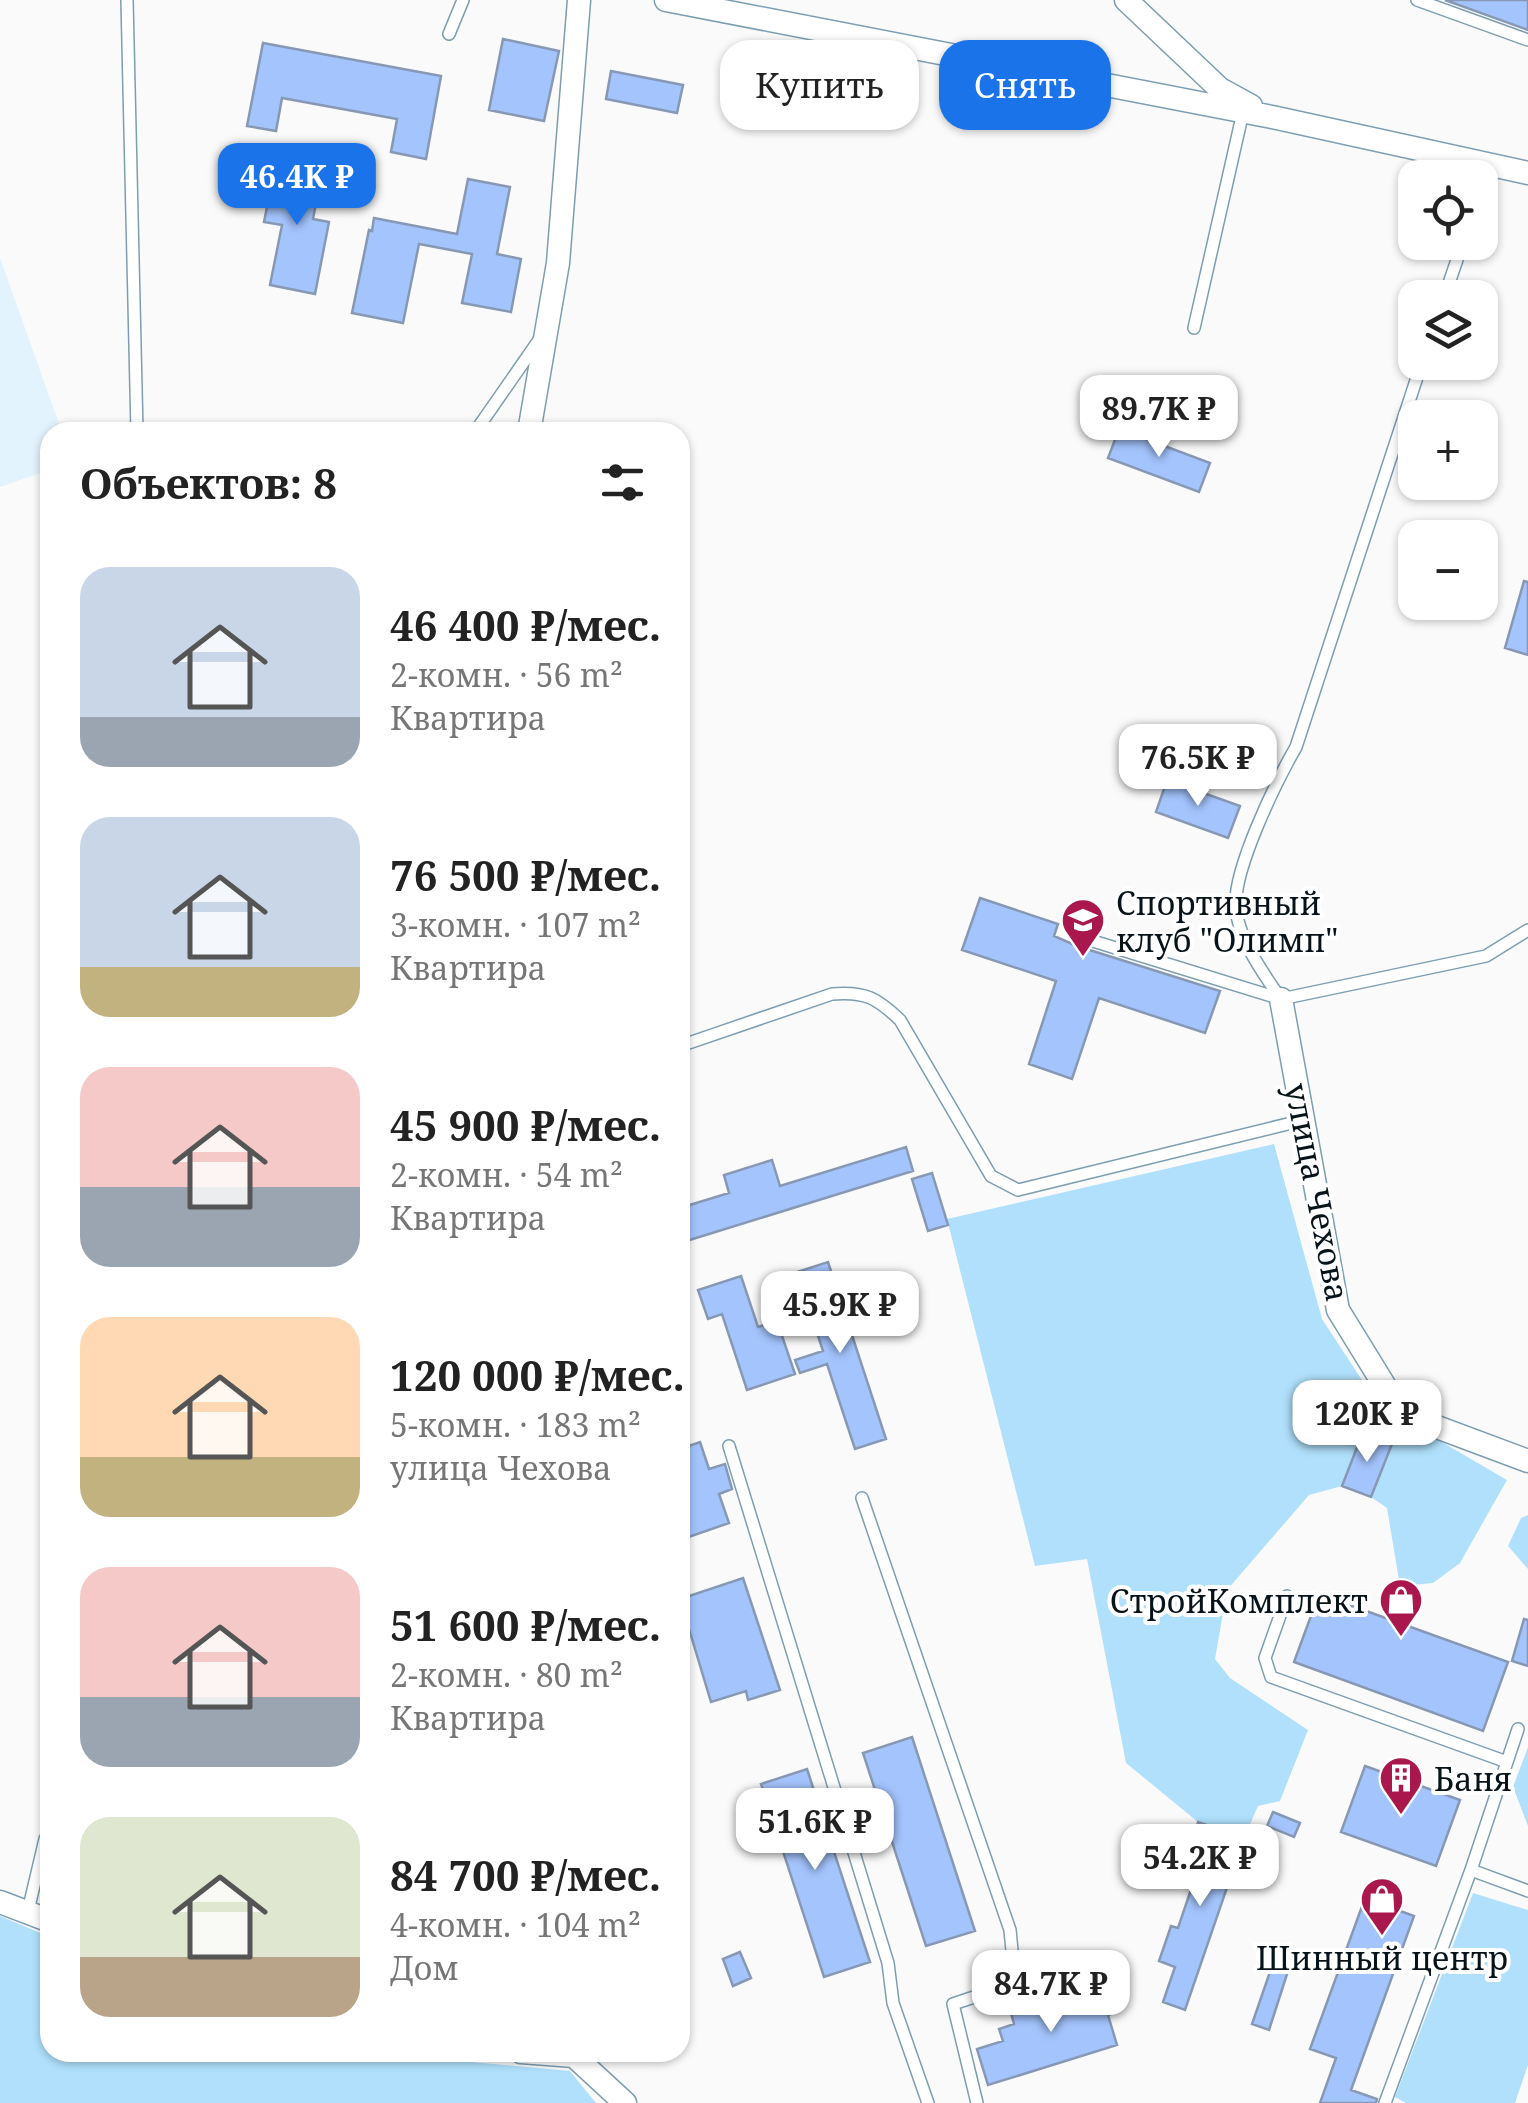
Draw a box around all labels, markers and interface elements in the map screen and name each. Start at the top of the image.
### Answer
chip: Купить [720,40,919,130]
chip: Снять [939,40,1111,130]
pin: 46.4K ₽ [205,143,389,228]
text: 46.4K ₽ [240,154,354,197]
map controls [1398,160,1498,620]
button: locate [1398,160,1498,260]
button: layers [1398,280,1498,380]
pin: 89.7K ₽ [1067,375,1251,460]
text: 89.7K ₽ [1102,386,1216,429]
button: + [1398,400,1498,500]
text: Объектов: 8 [80,454,337,511]
icon: filters [595,455,650,510]
button: − [1398,520,1498,620]
text: 46 400 ₽/мес. [390,596,661,653]
icon: home [160,607,280,727]
text: 2-комн. · 56 m² [390,653,623,696]
text: Квартира [390,696,546,739]
pin: 76.5K ₽ [1106,724,1290,809]
text: 76.5K ₽ [1141,735,1255,778]
text: 76 500 ₽/мес. [390,846,661,903]
icon: home [160,857,280,977]
place label: Спортивный клуб "Олимп" [1116,881,1338,961]
school or university icon: Спортивный клуб "Олимп" [1060,897,1106,958]
text: 3-комн. · 107 m² [390,903,641,946]
text: Квартира [390,946,546,989]
street label: улица Чехова [1276,1079,1360,1305]
text: 45 900 ₽/мес. [390,1096,661,1153]
icon: home [160,1107,280,1227]
text: 2-комн. · 54 m² [390,1153,623,1196]
text: Квартира [390,1196,546,1239]
pin: 45.9K ₽ [748,1271,932,1356]
text: 45.9K ₽ [783,1282,897,1325]
text: 120 000 ₽/мес. [390,1346,685,1403]
icon: home [160,1357,280,1477]
pin: 120K ₽ [1286,1380,1448,1465]
text: 120K ₽ [1315,1391,1419,1434]
text: 5-комн. · 183 m² [390,1403,641,1446]
text: улица Чехова [390,1446,611,1489]
shop icon: СтройКомплект [1378,1577,1424,1638]
place label: СтройКомплект [1110,1579,1368,1622]
text: 51 600 ₽/мес. [390,1596,661,1653]
icon: home [160,1607,280,1727]
text: 2-комн. · 80 m² [390,1653,623,1696]
text: Квартира [390,1696,546,1739]
building icon: Баня [1378,1755,1424,1816]
place label: Баня [1434,1757,1512,1800]
pin: 51.6K ₽ [723,1788,907,1873]
text: 51.6K ₽ [758,1799,872,1842]
pin: 54.2K ₽ [1108,1824,1292,1909]
text: 54.2K ₽ [1143,1835,1257,1878]
text: 84 700 ₽/мес. [390,1846,661,1903]
icon: home [160,1857,280,1977]
shop icon: Шинный центр [1359,1876,1405,1937]
text: 4-комн. · 104 m² [390,1903,641,1946]
place label: Шинный центр [1256,1936,1508,1979]
text: Дом [390,1946,459,1989]
pin: 84.7K ₽ [959,1950,1143,2035]
text: 84.7K ₽ [994,1961,1108,2004]

